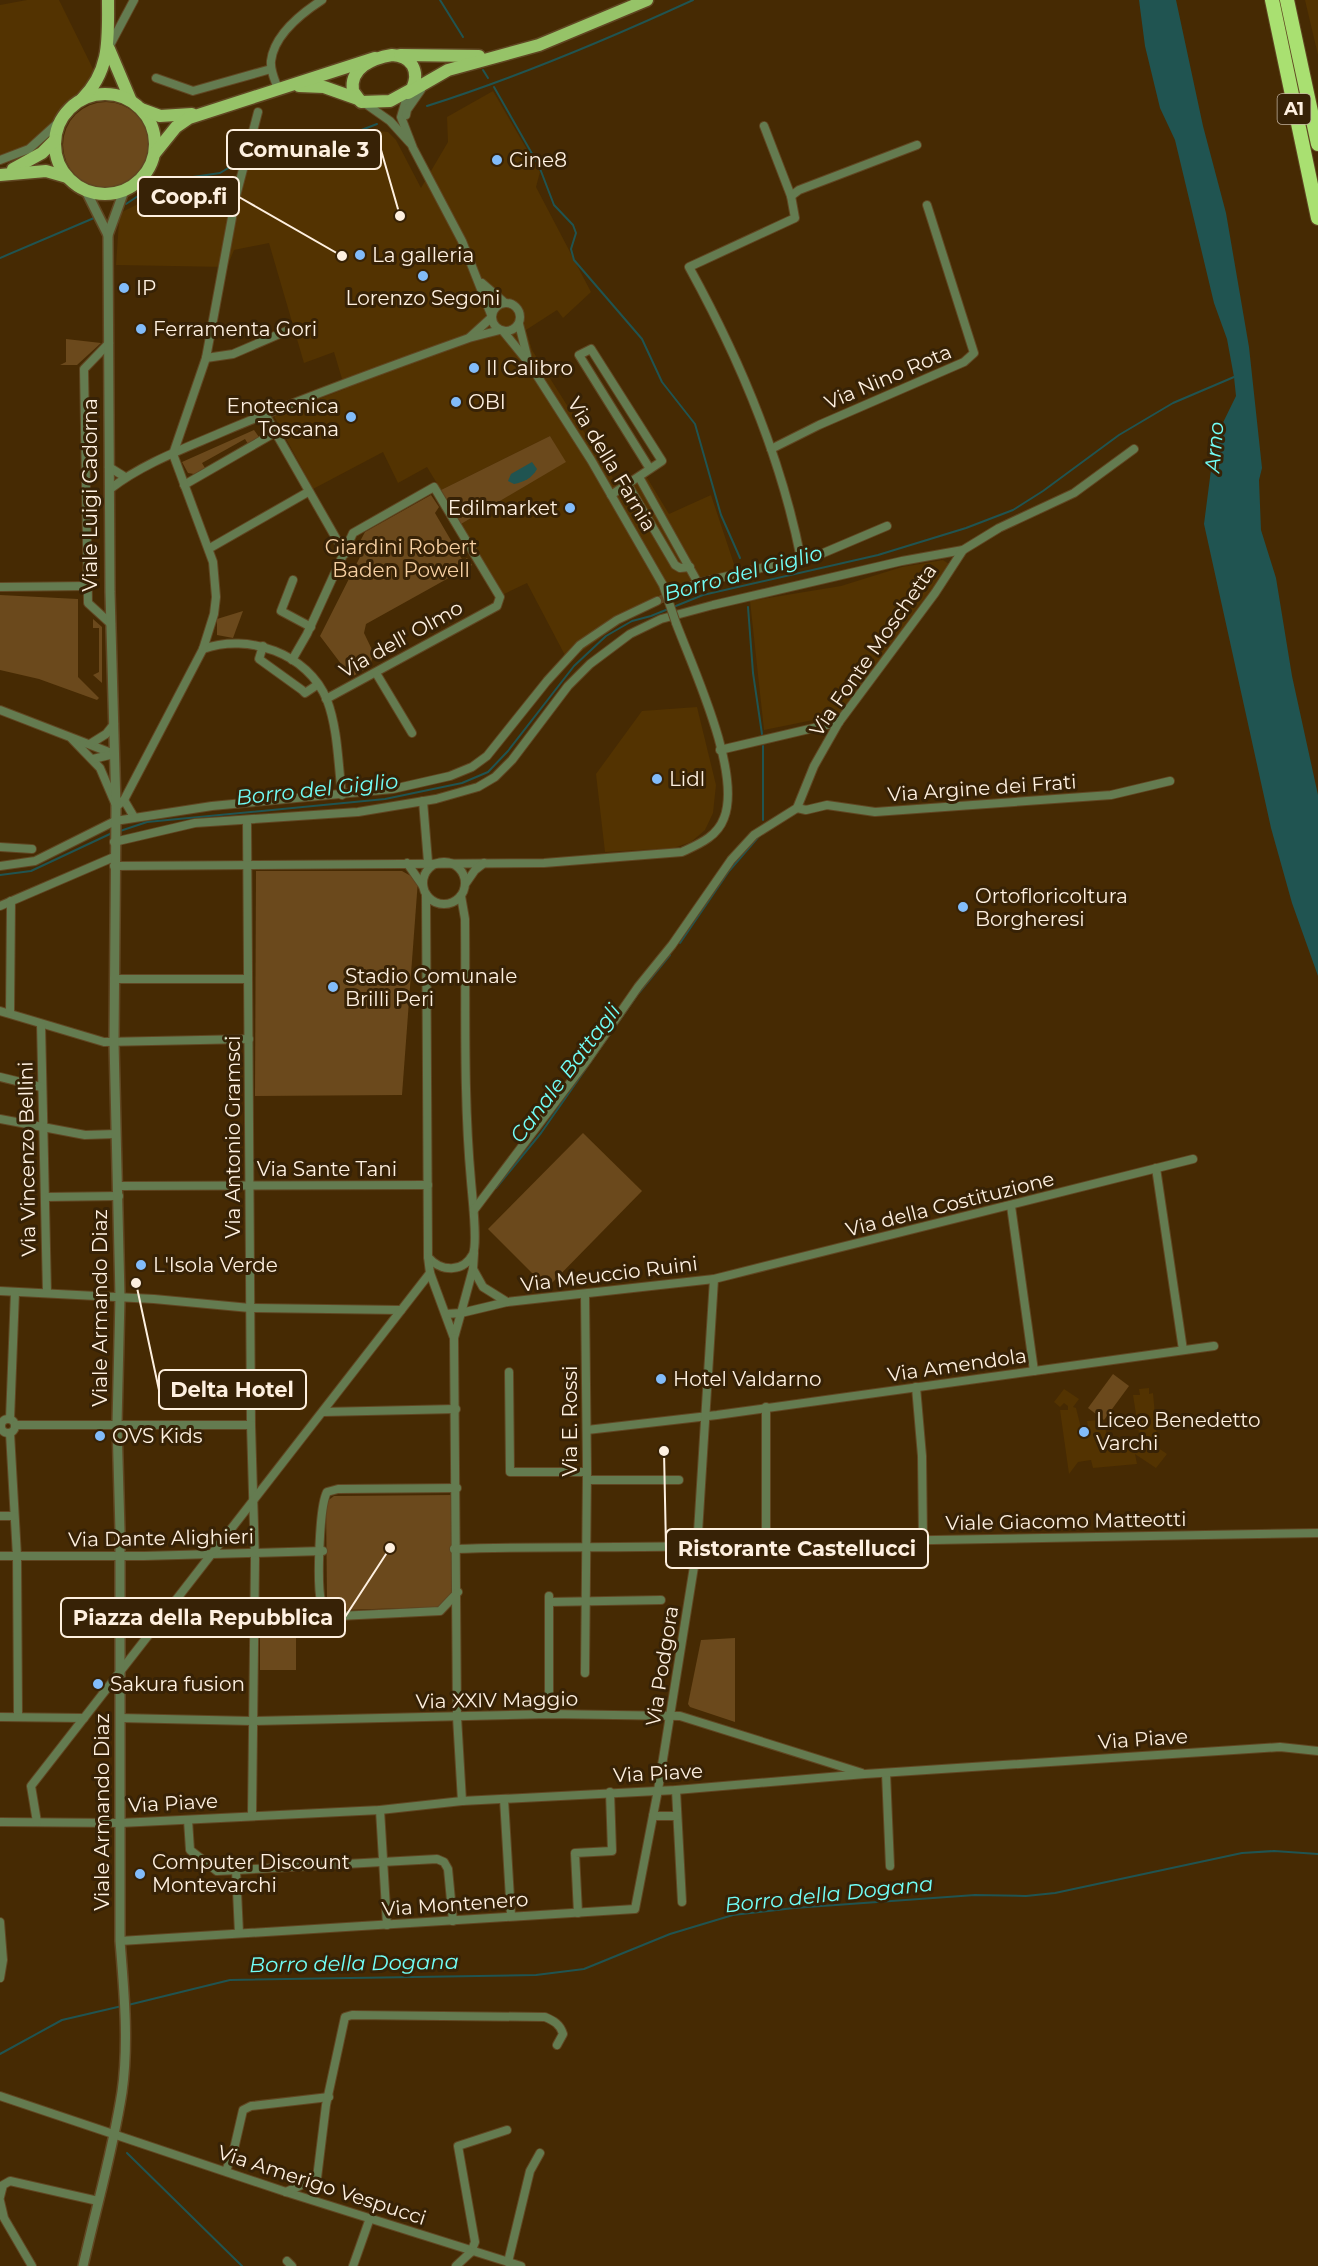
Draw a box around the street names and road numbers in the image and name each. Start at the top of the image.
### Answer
road number: A1 [1278,94,1310,124]
street label: Via Nino Rota [821,339,955,415]
street label: Via della Farnia [563,393,661,535]
street label: Viale Luigi Cadorna [78,398,102,592]
street label: Via Fonte Moschetta [804,559,942,741]
street label: Via dell' Olmo [335,595,467,683]
street label: Via Argine dei Frati [887,769,1077,807]
street label: Via Antonio Gramsci [221,1036,245,1238]
street label: Via Vincenzo Bellini [13,1061,41,1257]
street label: Via Sante Tani [257,1157,397,1181]
street label: Via della Costituzione [843,1166,1057,1242]
street label: Viale Armando Diaz [88,1209,112,1407]
street label: Via Meuccio Ruini [519,1251,699,1297]
street label: Via Amendola [886,1343,1028,1387]
street label: Via E. Rossi [558,1366,582,1477]
street label: Viale Giacomo Matteotti [945,1507,1187,1535]
street label: Via Dante Alighieri [68,1524,254,1552]
street label: Via Podgora [641,1604,683,1728]
street label: Via XXIV Maggio [416,1687,578,1713]
street label: Viale Armando Diaz [90,1713,114,1911]
street label: Via Piave [1097,1724,1189,1754]
street label: Via Piave [612,1759,704,1787]
street label: Via Piave [127,1789,219,1817]
street label: Via Montenero [381,1887,529,1921]
street label: Via Amerigo Vespucci [215,2140,429,2230]

